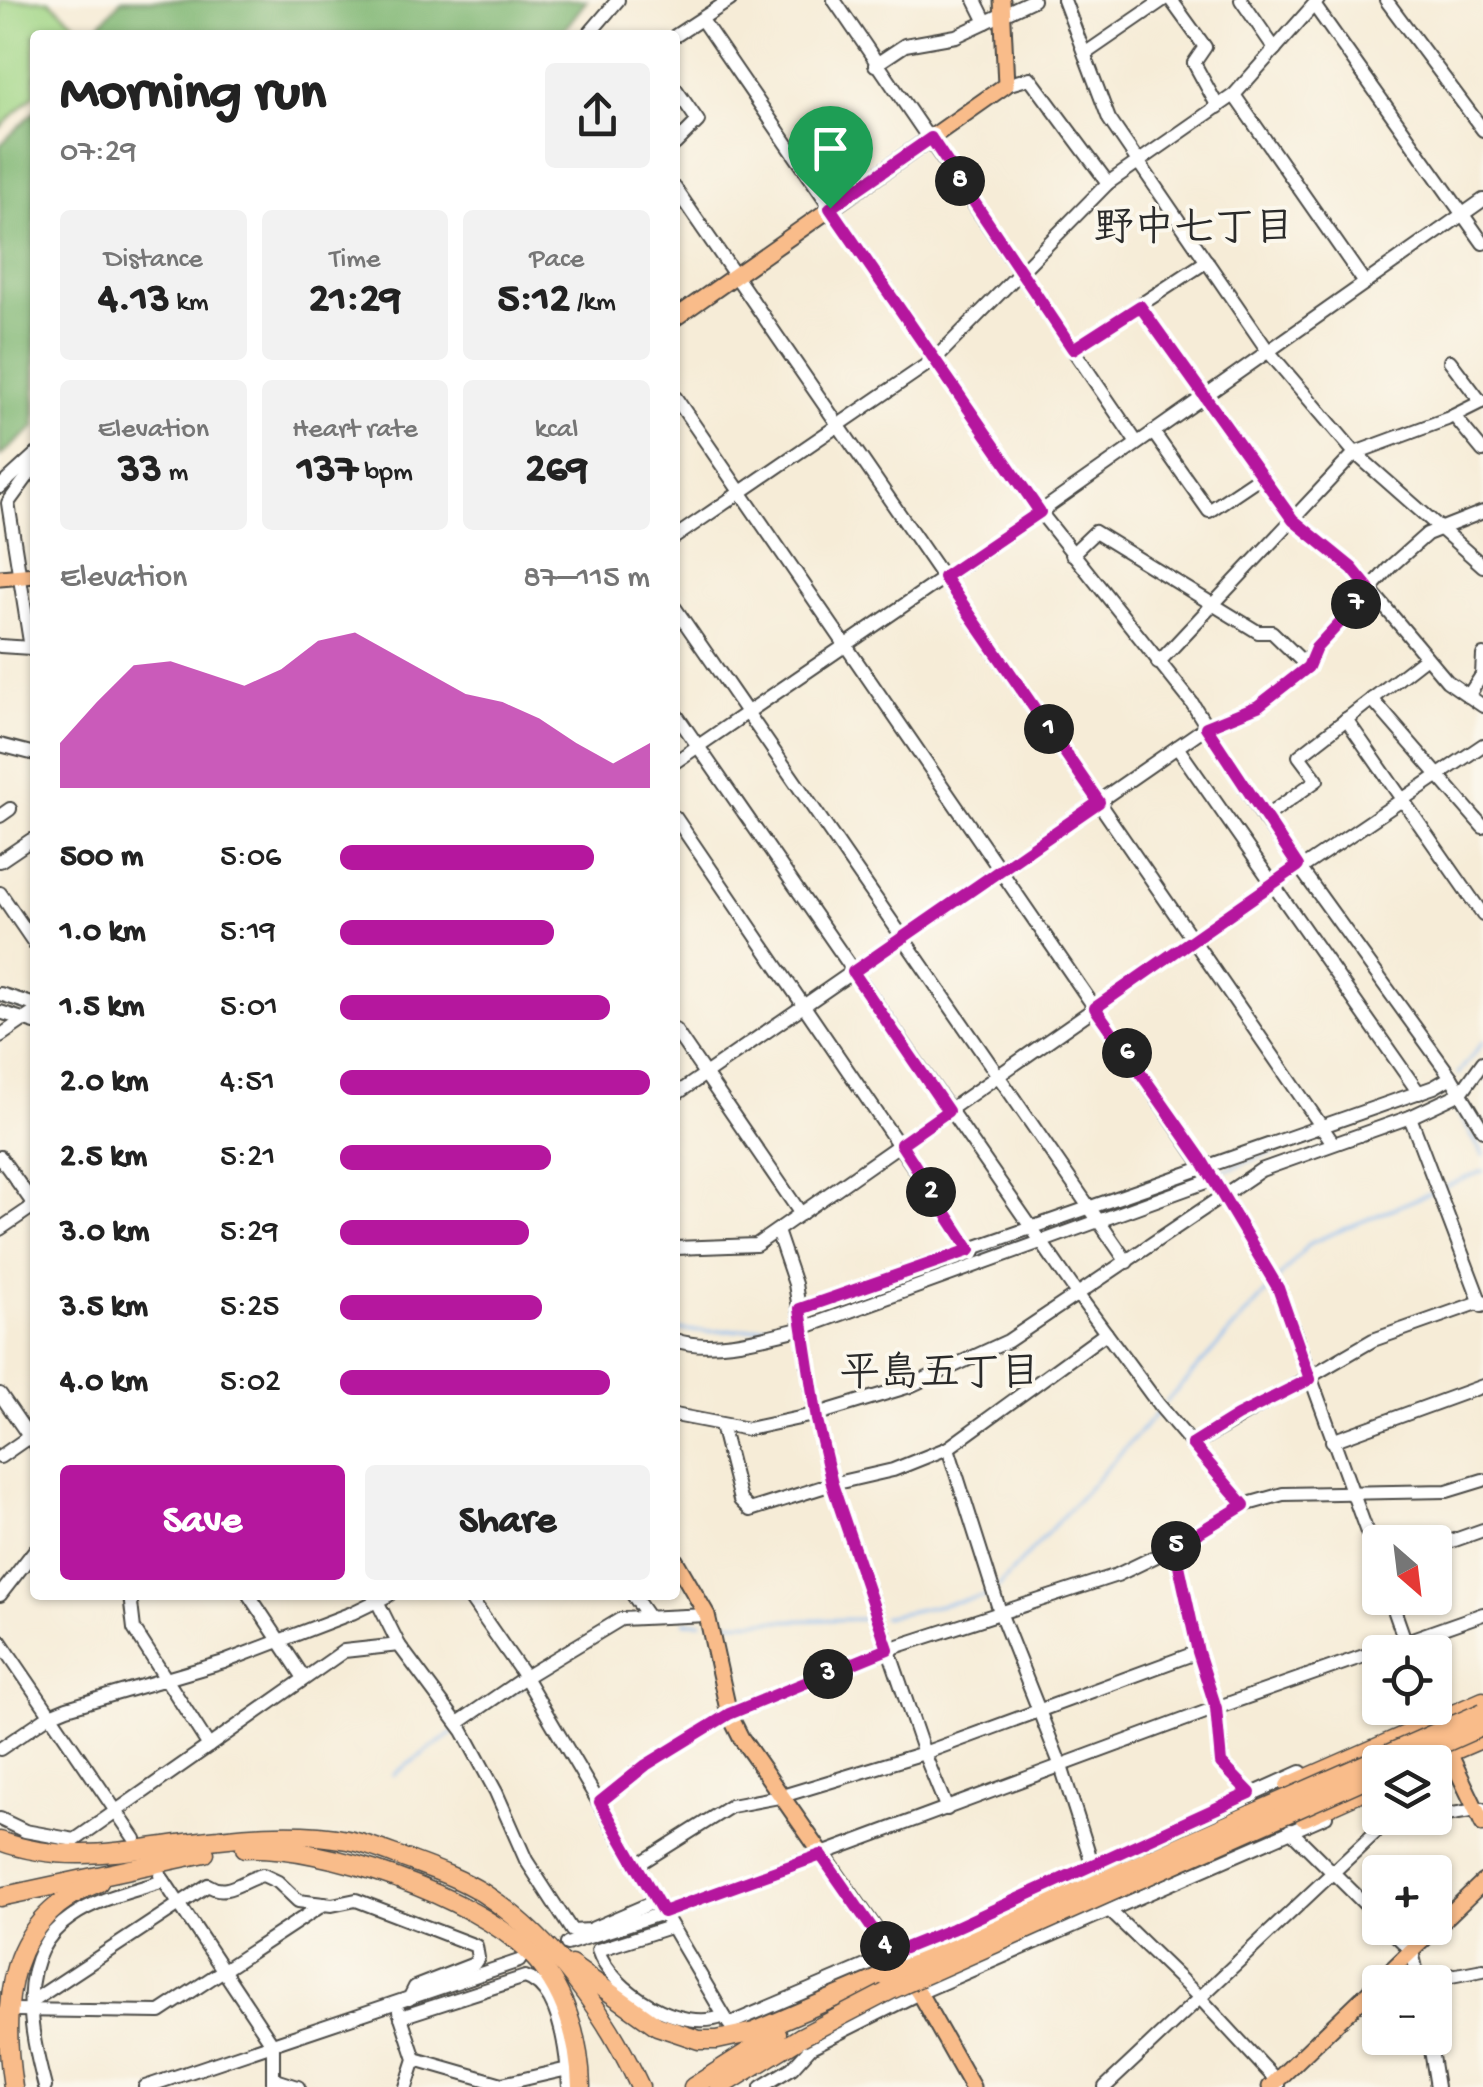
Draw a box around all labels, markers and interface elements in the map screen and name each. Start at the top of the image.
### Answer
button: share [545,63,650,168]
text: Morning run [60,64,326,128]
pin [788,106,873,209]
icon: arrive [803,121,858,176]
text: 07:29 [60,134,137,172]
pin: 8 [935,156,985,206]
text: 8 [952,164,968,197]
district label: 野中七丁目 [1094,205,1294,255]
text: Distance [104,244,203,277]
text: Time [329,244,381,277]
text: Pace [529,244,584,277]
text: 4.13 [98,277,170,326]
text: 21:29 [309,277,401,326]
text: 5:12 [497,277,570,326]
text: km [170,287,209,320]
text: /km [570,287,616,320]
text: Elevation [98,414,209,447]
text: Heart rate [292,414,418,447]
text: kcal [535,414,579,447]
text: 33 [118,447,162,496]
text: 137 [297,447,358,496]
text: 269 [525,447,588,496]
text: m [162,457,188,490]
text: bpm [358,457,413,490]
text: Elevation [60,560,187,598]
text: 87–115 m [523,560,650,598]
pin: 7 [1331,579,1381,629]
text: 7 [1349,587,1363,620]
pin: 1 [1024,704,1074,754]
text: 1 [1043,712,1055,745]
text: 500 m [60,839,143,877]
text: 5:06 [220,839,281,877]
text: 1.0 km [60,914,146,952]
text: 5:19 [220,914,276,952]
text: 1.5 km [60,989,144,1027]
text: 5:01 [220,989,278,1027]
pin: 6 [1102,1028,1152,1078]
text: 6 [1120,1036,1134,1069]
text: 2.0 km [60,1064,148,1102]
text: 4:51 [220,1064,275,1102]
text: 2.5 km [60,1139,147,1177]
text: 5:21 [220,1139,275,1177]
pin: 2 [906,1167,956,1217]
text: 2 [924,1175,938,1208]
text: 3.0 km [60,1214,149,1252]
text: 5:29 [220,1214,279,1252]
text: 3.5 km [60,1289,148,1327]
text: 5:25 [220,1289,279,1327]
district label: 平島五丁目 [840,1351,1040,1400]
text: 4.0 km [60,1364,148,1402]
text: 5:02 [220,1364,281,1402]
button: Save [60,1465,345,1580]
button: Share [365,1465,650,1580]
pin: 5 [1151,1521,1201,1571]
north arrow [1362,1525,1452,1615]
map controls [1362,1525,1452,2055]
text: 5 [1169,1529,1183,1562]
button: locate [1362,1635,1452,1725]
pin: 3 [803,1649,853,1699]
text: 3 [821,1657,835,1690]
button: layers [1362,1745,1452,1835]
button: + [1362,1855,1452,1945]
pin: 4 [860,1921,910,1971]
text: 4 [878,1929,892,1962]
button: − [1362,1965,1452,2055]

